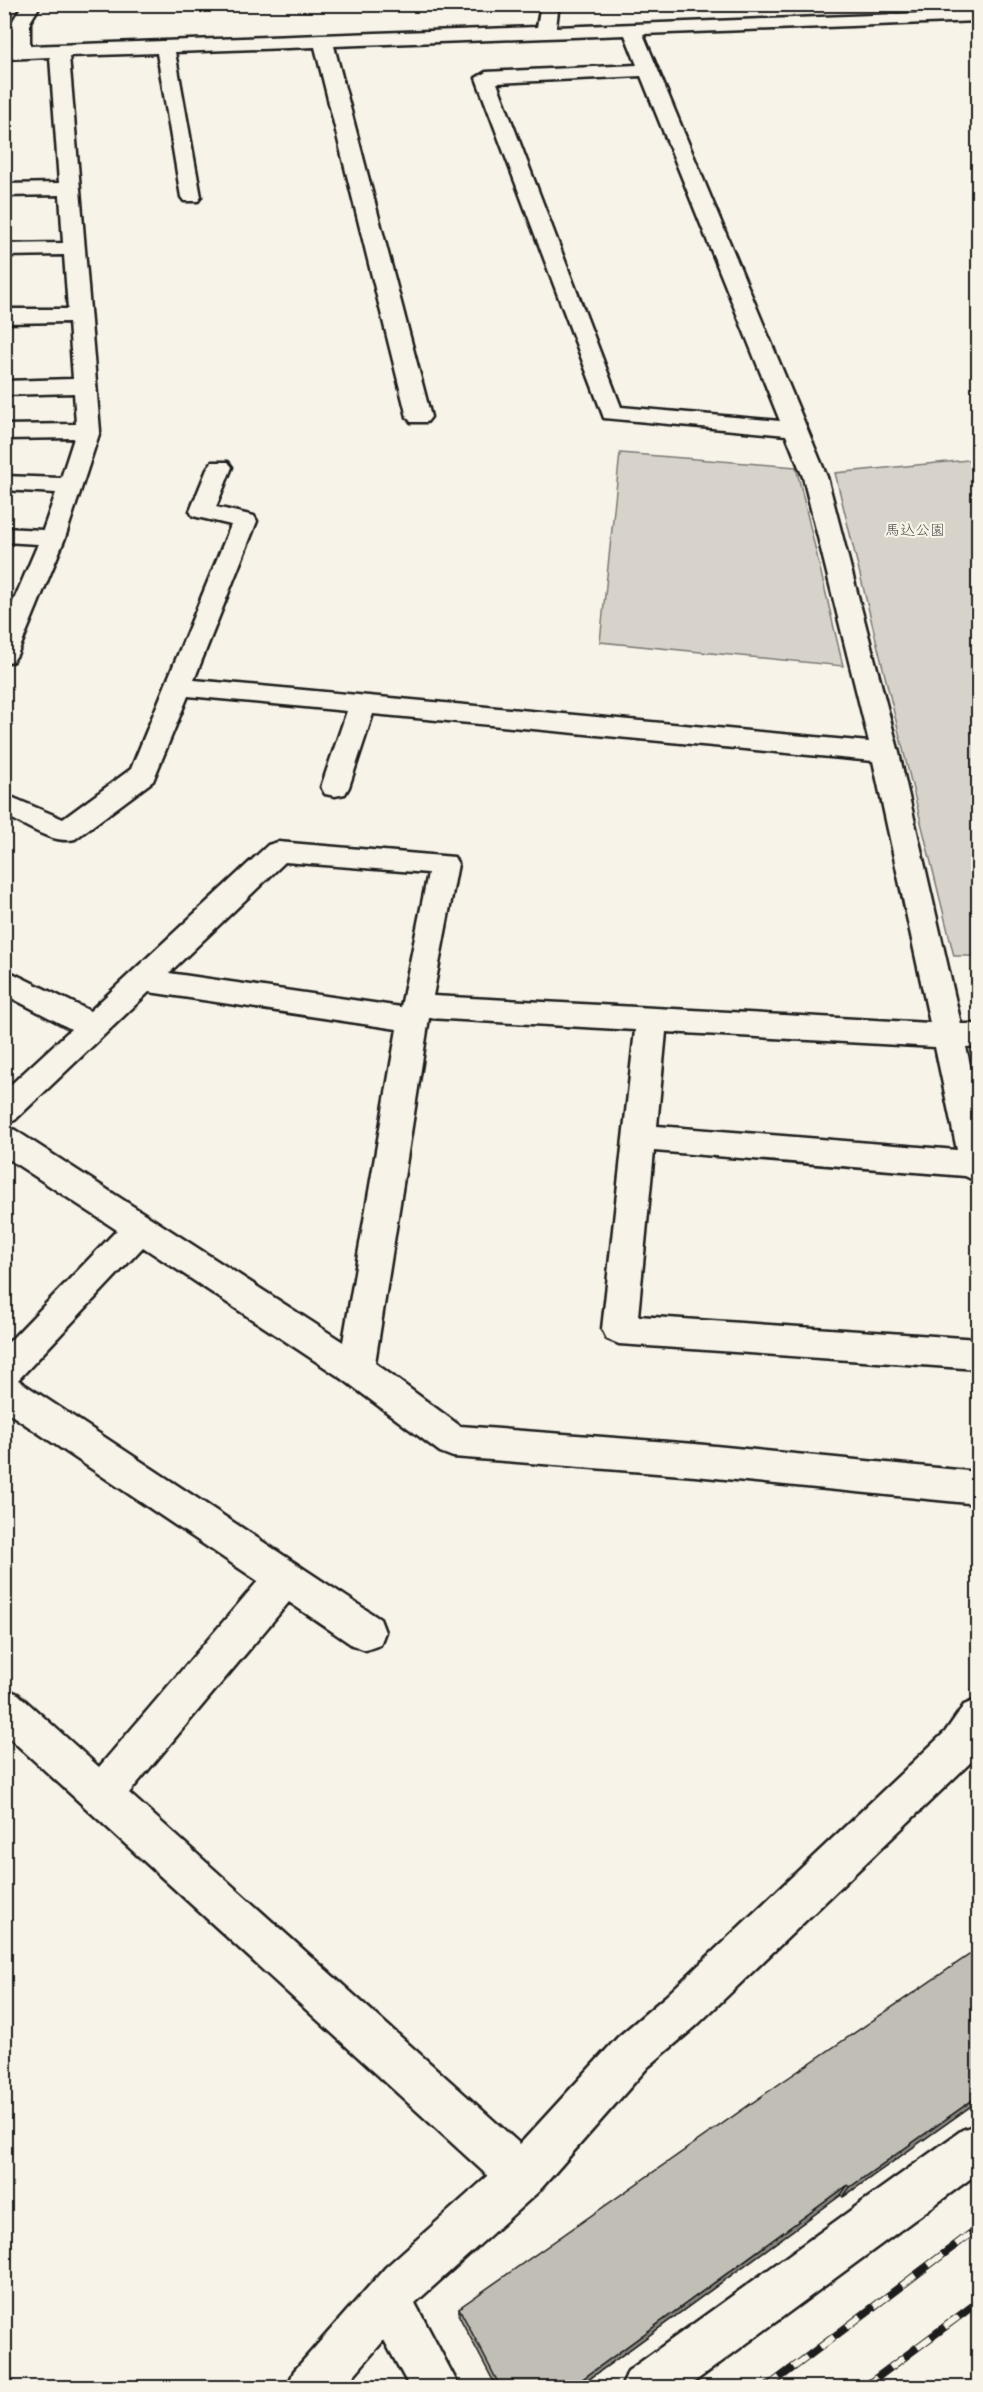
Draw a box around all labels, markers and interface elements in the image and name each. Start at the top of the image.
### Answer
park label: 馬込公園 [885,520,945,539]

